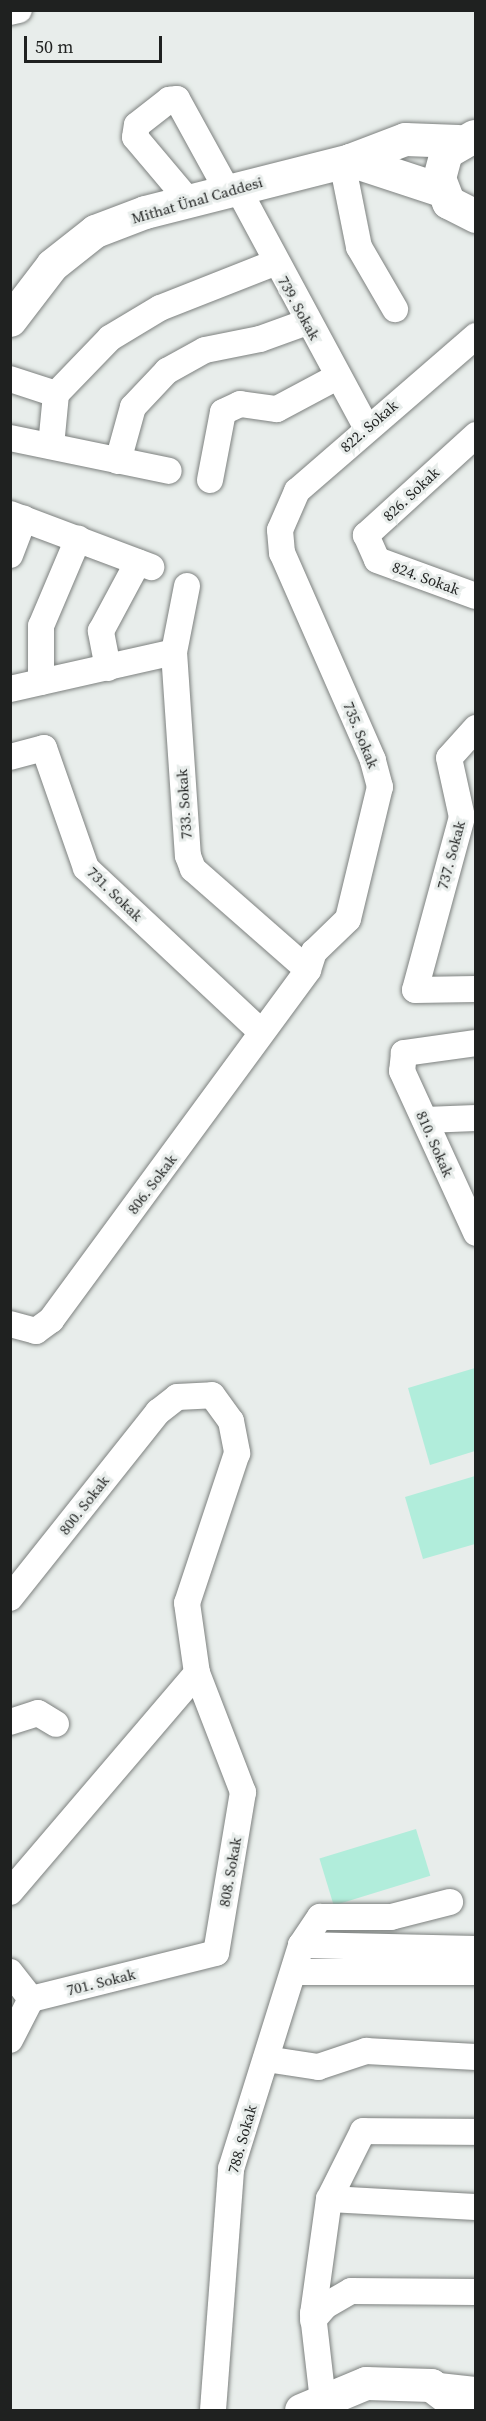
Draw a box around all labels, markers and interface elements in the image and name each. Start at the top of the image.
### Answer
scale bar [27,24,165,62]
text: 50 m [35,34,73,59]
street label: Mithat Ünal Caddesi [129,173,265,227]
street label: 739. Sokak [274,273,324,343]
street label: 822. Sokak [337,396,401,456]
street label: 826. Sokak [379,463,443,525]
street label: 824. Sokak [390,558,462,598]
street label: 735. Sokak [339,699,383,771]
street label: 733. Sokak [173,768,195,840]
street label: 737. Sokak [433,819,469,891]
street label: 731. Sokak [83,863,147,925]
street label: 810. Sokak [412,1108,458,1180]
street label: 806. Sokak [124,1151,180,1217]
street label: 800. Sokak [55,1472,113,1538]
street label: 808. Sokak [215,1836,245,1908]
street label: 701. Sokak [65,1965,137,1999]
street label: 788. Sokak [224,2103,260,2175]

